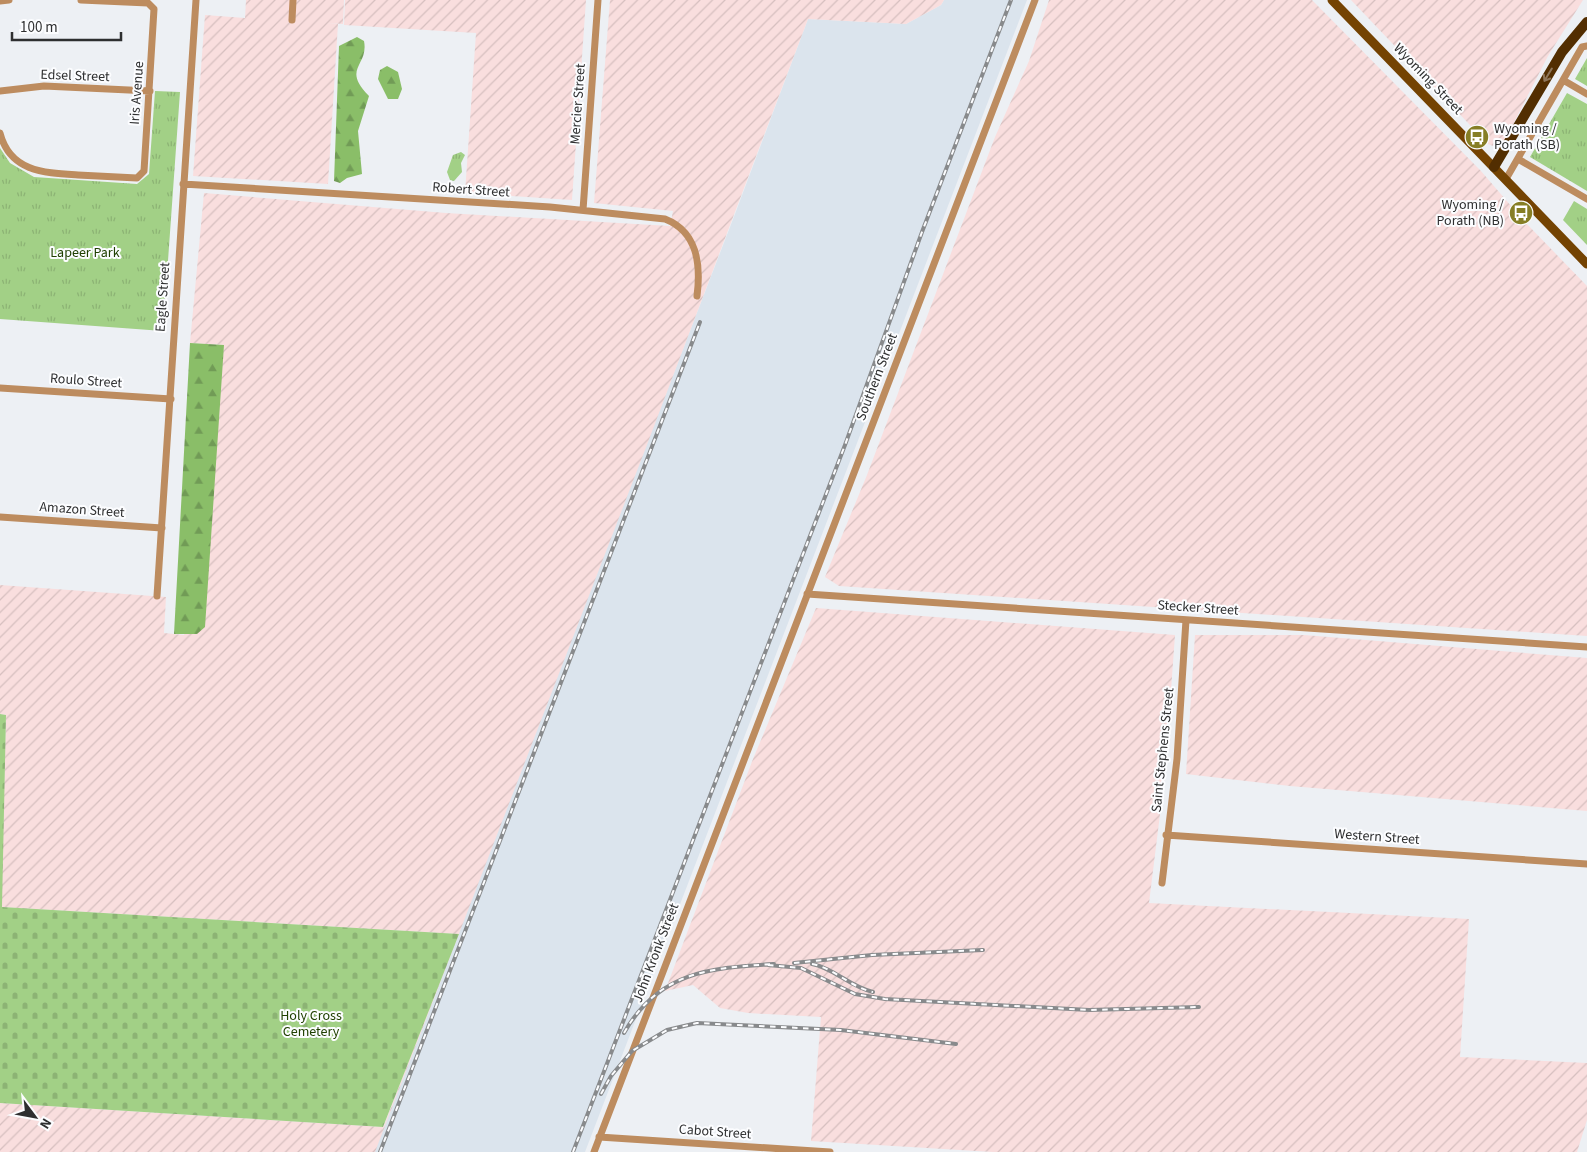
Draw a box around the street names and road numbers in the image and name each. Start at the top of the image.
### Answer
street label: Wyoming Street [1389,39,1468,119]
street label: Iris Avenue [125,60,149,126]
street label: Mercier Street [565,62,591,145]
street label: Edsel Street [40,65,110,87]
street label: Robert Street [432,177,511,203]
street label: Eagle Street [151,261,175,333]
street label: Southern Street [851,330,903,424]
street label: Roulo Street [49,369,123,394]
street label: Amazon Street [39,497,125,523]
street label: Stecker Street [1157,595,1240,621]
street label: Saint Stephens Street [1146,686,1180,813]
street label: Western Street [1334,824,1421,850]
street label: John Kronk Street [628,900,684,1006]
street label: Cabot Street [678,1119,752,1145]

